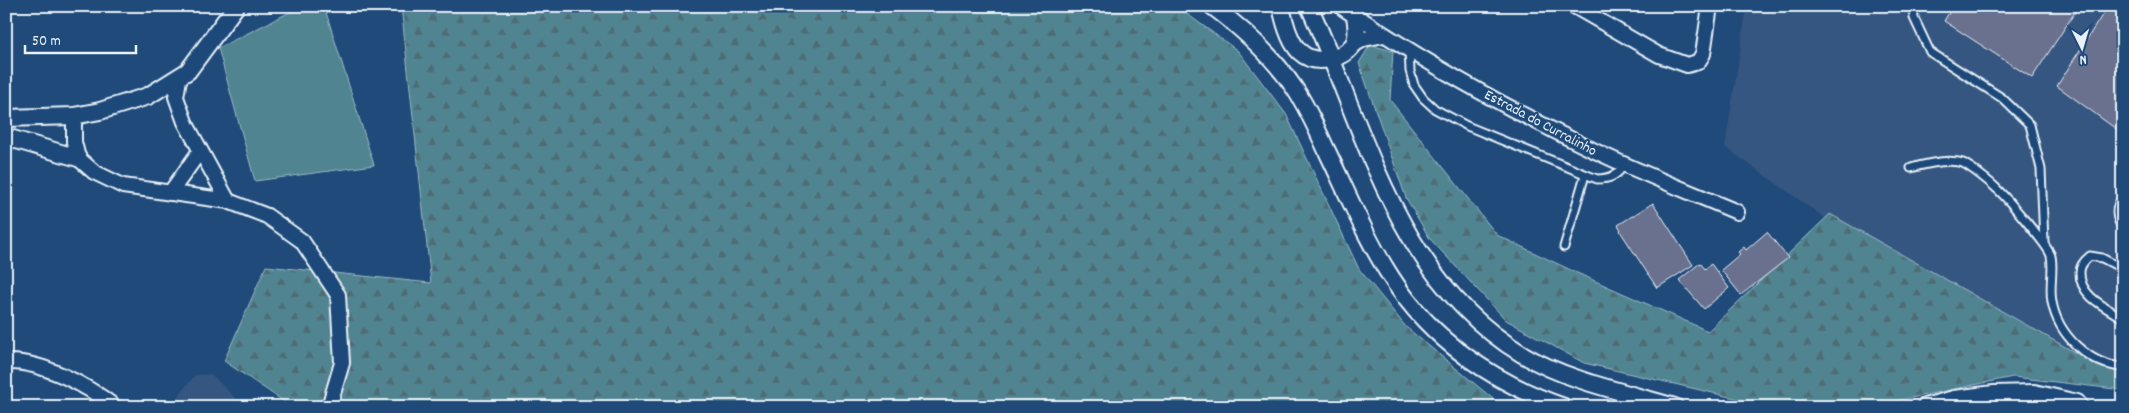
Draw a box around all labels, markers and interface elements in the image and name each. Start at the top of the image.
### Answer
scale bar [25,22,136,54]
north arrow [2056,22,2106,72]
text: 50 m [32,31,61,53]
text: N [2079,49,2087,69]
street label: Estrada do Curralinho [1480,85,1601,163]

